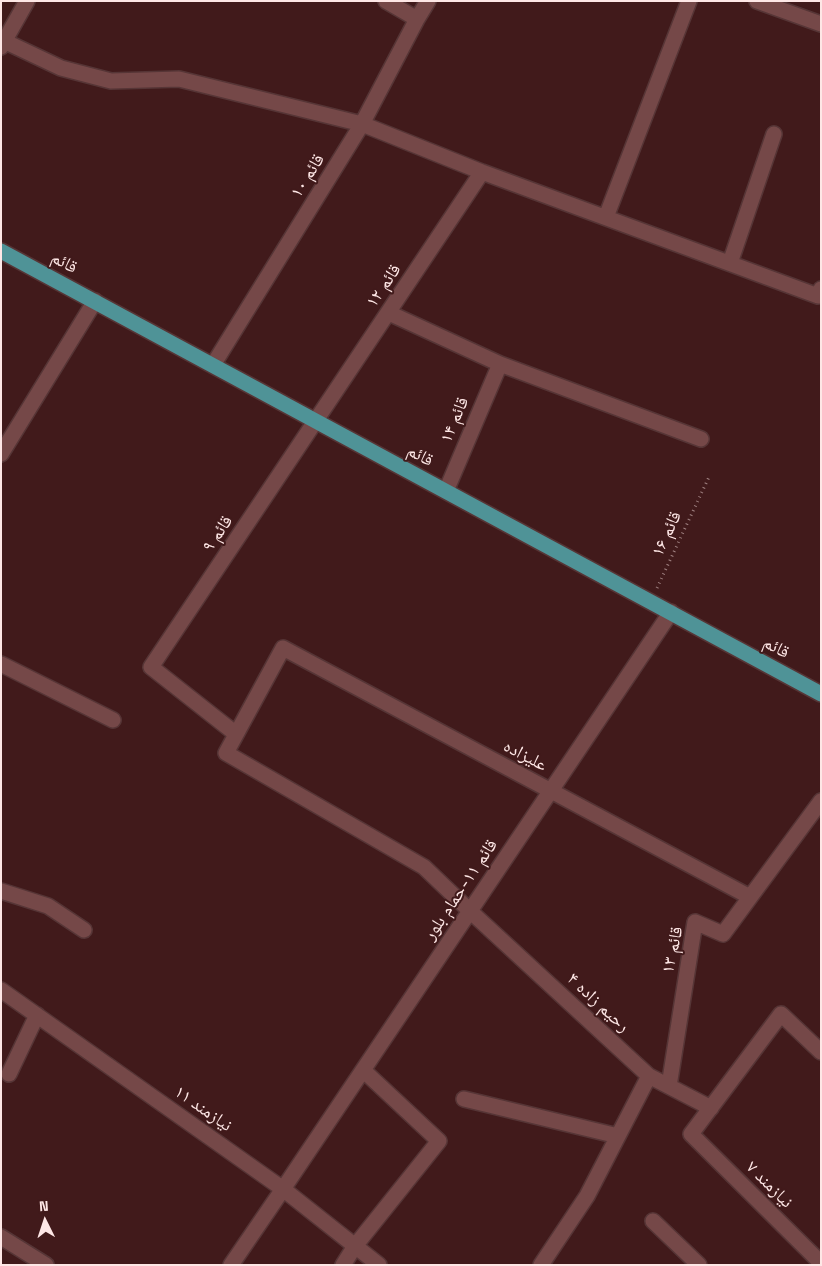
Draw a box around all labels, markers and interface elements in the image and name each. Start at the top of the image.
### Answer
street label: قائم ۱۰ [286,150,330,202]
street label: قائم [47,247,81,279]
street label: قائم ۱۲ [362,260,406,312]
street label: قائم ۱۴ [436,394,474,446]
street label: قائم [403,440,437,472]
street label: قائم ۱۶ [647,508,687,560]
street label: قائم ۹ [198,512,238,556]
street label: قائم [759,632,793,664]
street label: علیزاده [499,736,551,776]
street label: قائم ۱۱-حمام بلور [419,835,503,945]
street label: قائم ۱۳ [658,925,688,975]
street label: رحیم زاده ۴ [562,969,634,1037]
street label: نیازمند ۱۱ [170,1081,236,1137]
street label: نیازمند ۷ [741,1157,797,1213]
north arrow [20,1196,70,1246]
text: N [39,1197,49,1215]

